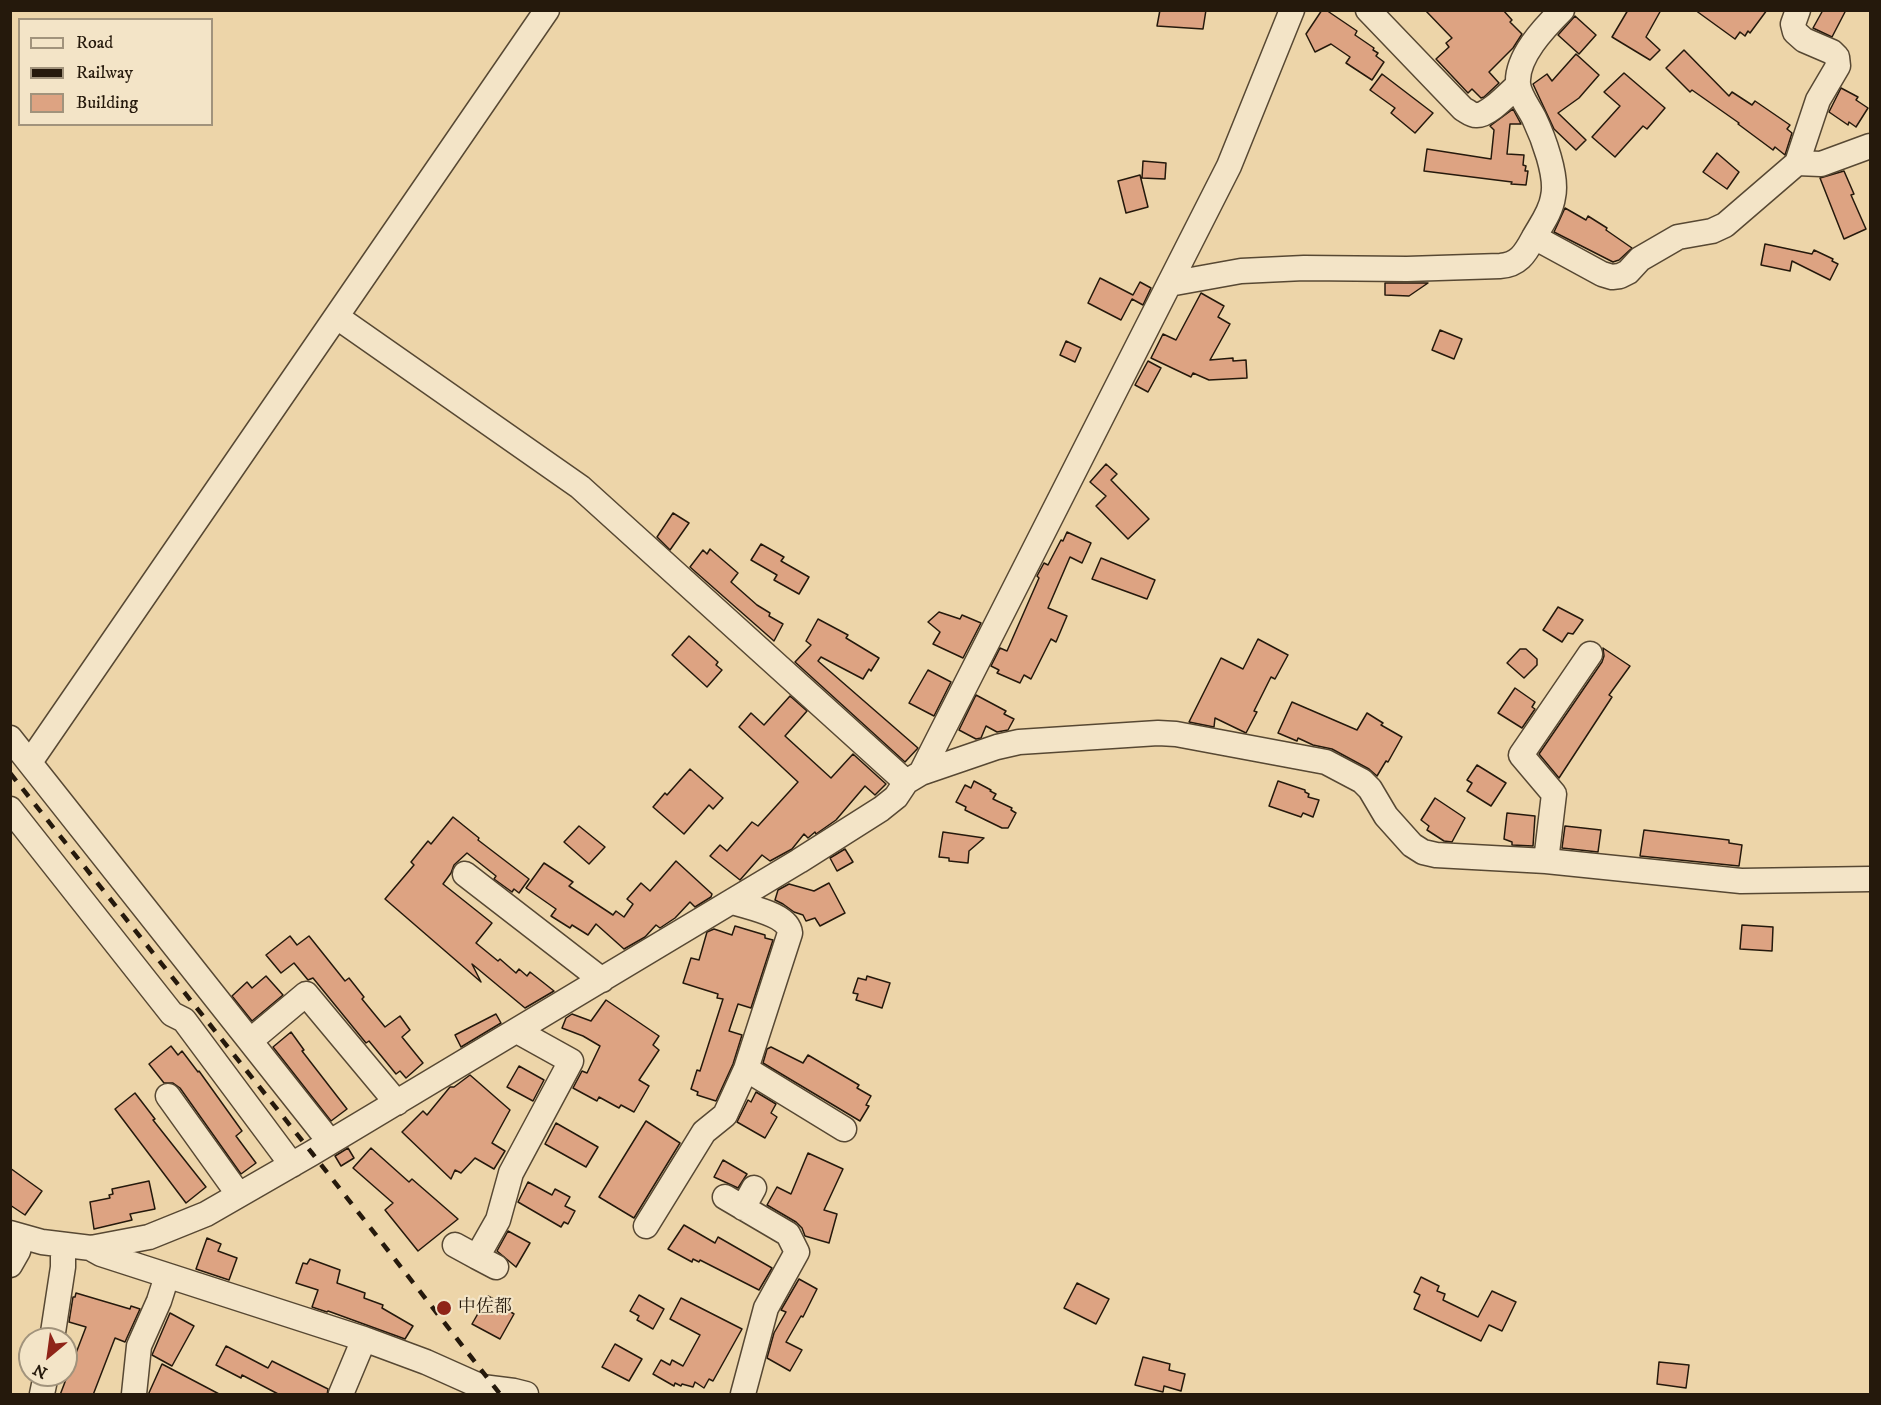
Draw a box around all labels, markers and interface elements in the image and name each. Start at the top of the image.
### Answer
legend [18,18,213,126]
text: Road [76,32,113,54]
text: Railway [76,62,133,84]
text: Building [76,92,138,114]
place label: 中佐都 [458,1297,512,1319]
marker: 中佐都 [435,1299,453,1317]
north arrow [18,1327,78,1387]
text: N [30,1359,51,1383]

